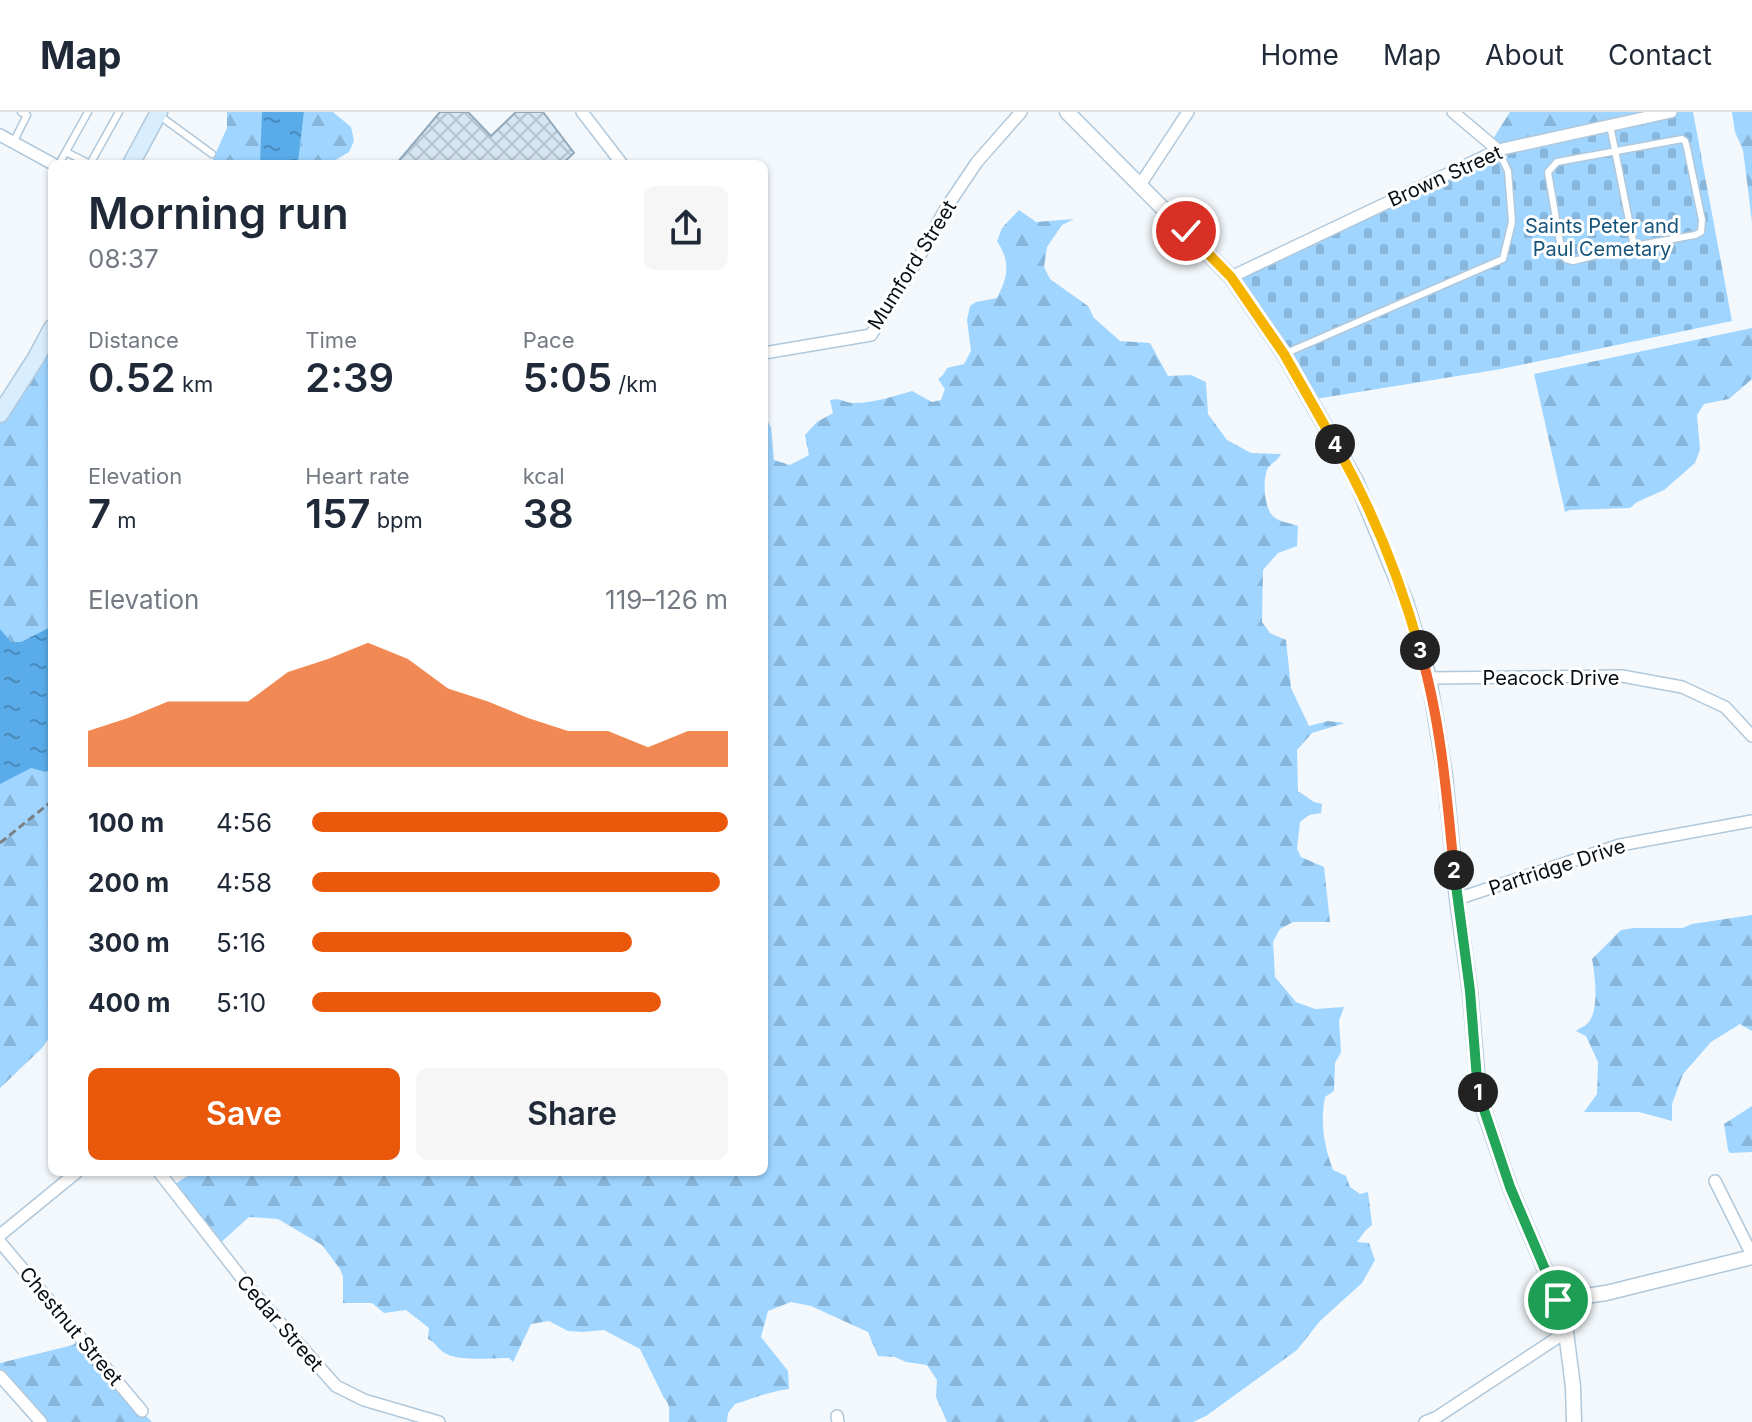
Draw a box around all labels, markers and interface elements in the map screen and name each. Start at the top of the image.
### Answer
text: Map [40,32,121,78]
text: Home [1260,38,1339,72]
text: Map [1383,38,1441,72]
text: About [1485,38,1564,72]
text: Contact [1608,38,1712,72]
street label: Brown Street [1384,140,1506,212]
text: Morning run [88,186,349,240]
button: share [644,186,728,270]
street label: Mumford Street [863,196,962,334]
pin [1152,197,1220,265]
icon: check [1164,209,1208,253]
park label: Saints Peter and Paul Cemetary [1525,214,1679,261]
text: 08:37 [88,243,159,274]
text: Distance [88,327,179,353]
text: Time [305,327,357,353]
text: Pace [523,327,574,353]
text: 0.52 [88,353,176,402]
text: 2:39 [305,353,394,402]
text: 5:05 [523,353,612,402]
text: km [176,371,213,397]
text: /km [612,371,658,397]
pin: 4 [1315,424,1355,464]
text: 4 [1328,431,1342,457]
text: Elevation [88,463,182,489]
text: Heart rate [305,463,410,489]
text: kcal [523,463,565,489]
text: 7 [88,489,111,538]
text: 157 [305,489,370,538]
text: 38 [523,489,574,538]
text: m [111,507,137,533]
text: bpm [370,507,423,533]
text: Elevation [88,584,199,615]
text: 119–126 m [605,584,728,615]
pin: 3 [1400,630,1440,670]
text: 3 [1413,637,1427,663]
street label: Peacock Drive [1483,666,1619,690]
text: 100 m [88,807,164,838]
text: 4:56 [216,807,272,838]
street label: Partridge Drive [1486,834,1628,900]
pin: 2 [1434,850,1474,890]
text: 2 [1447,857,1461,883]
text: 200 m [88,867,169,898]
text: 4:58 [216,867,272,898]
text: 300 m [88,927,170,958]
text: 5:16 [216,927,266,958]
text: 400 m [88,987,171,1018]
text: 5:10 [216,987,266,1018]
button: Save [88,1068,400,1160]
button: Share [416,1068,728,1160]
pin: 1 [1458,1072,1498,1112]
text: 1 [1473,1079,1483,1105]
street label: Chestnut Street [14,1262,128,1391]
pin [1524,1266,1592,1334]
street label: Cedar Street [232,1270,328,1376]
icon: arrive [1536,1278,1580,1322]

